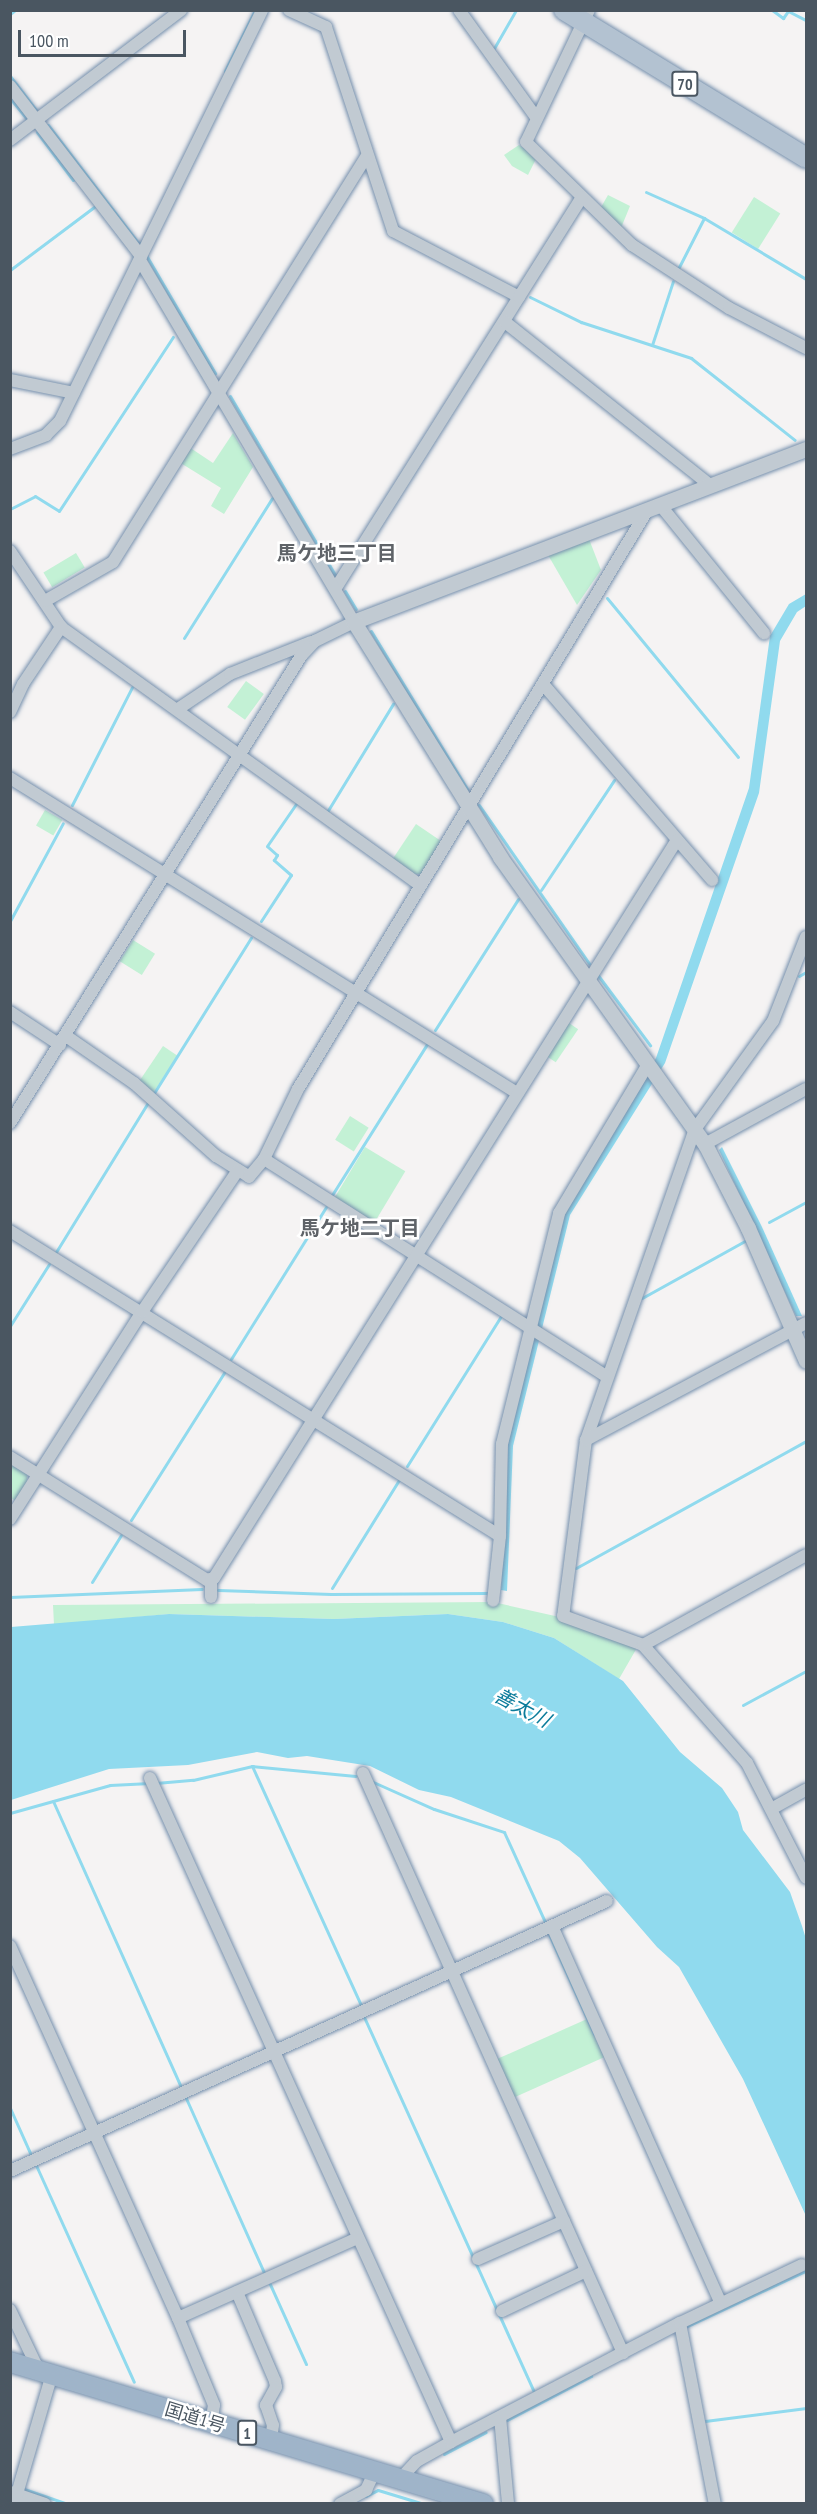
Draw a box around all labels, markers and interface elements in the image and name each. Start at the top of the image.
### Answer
scale bar [21,18,189,56]
text: 100 m [29,29,69,52]
road number: 70 [670,71,700,97]
district label: 馬ケ地三丁目 [277,541,397,565]
district label: 馬ケ地二丁目 [300,1216,420,1240]
water label: 善太川 [490,1683,554,1733]
street label: 国道1号 [162,2399,228,2437]
road number: 1 [236,2420,258,2446]

